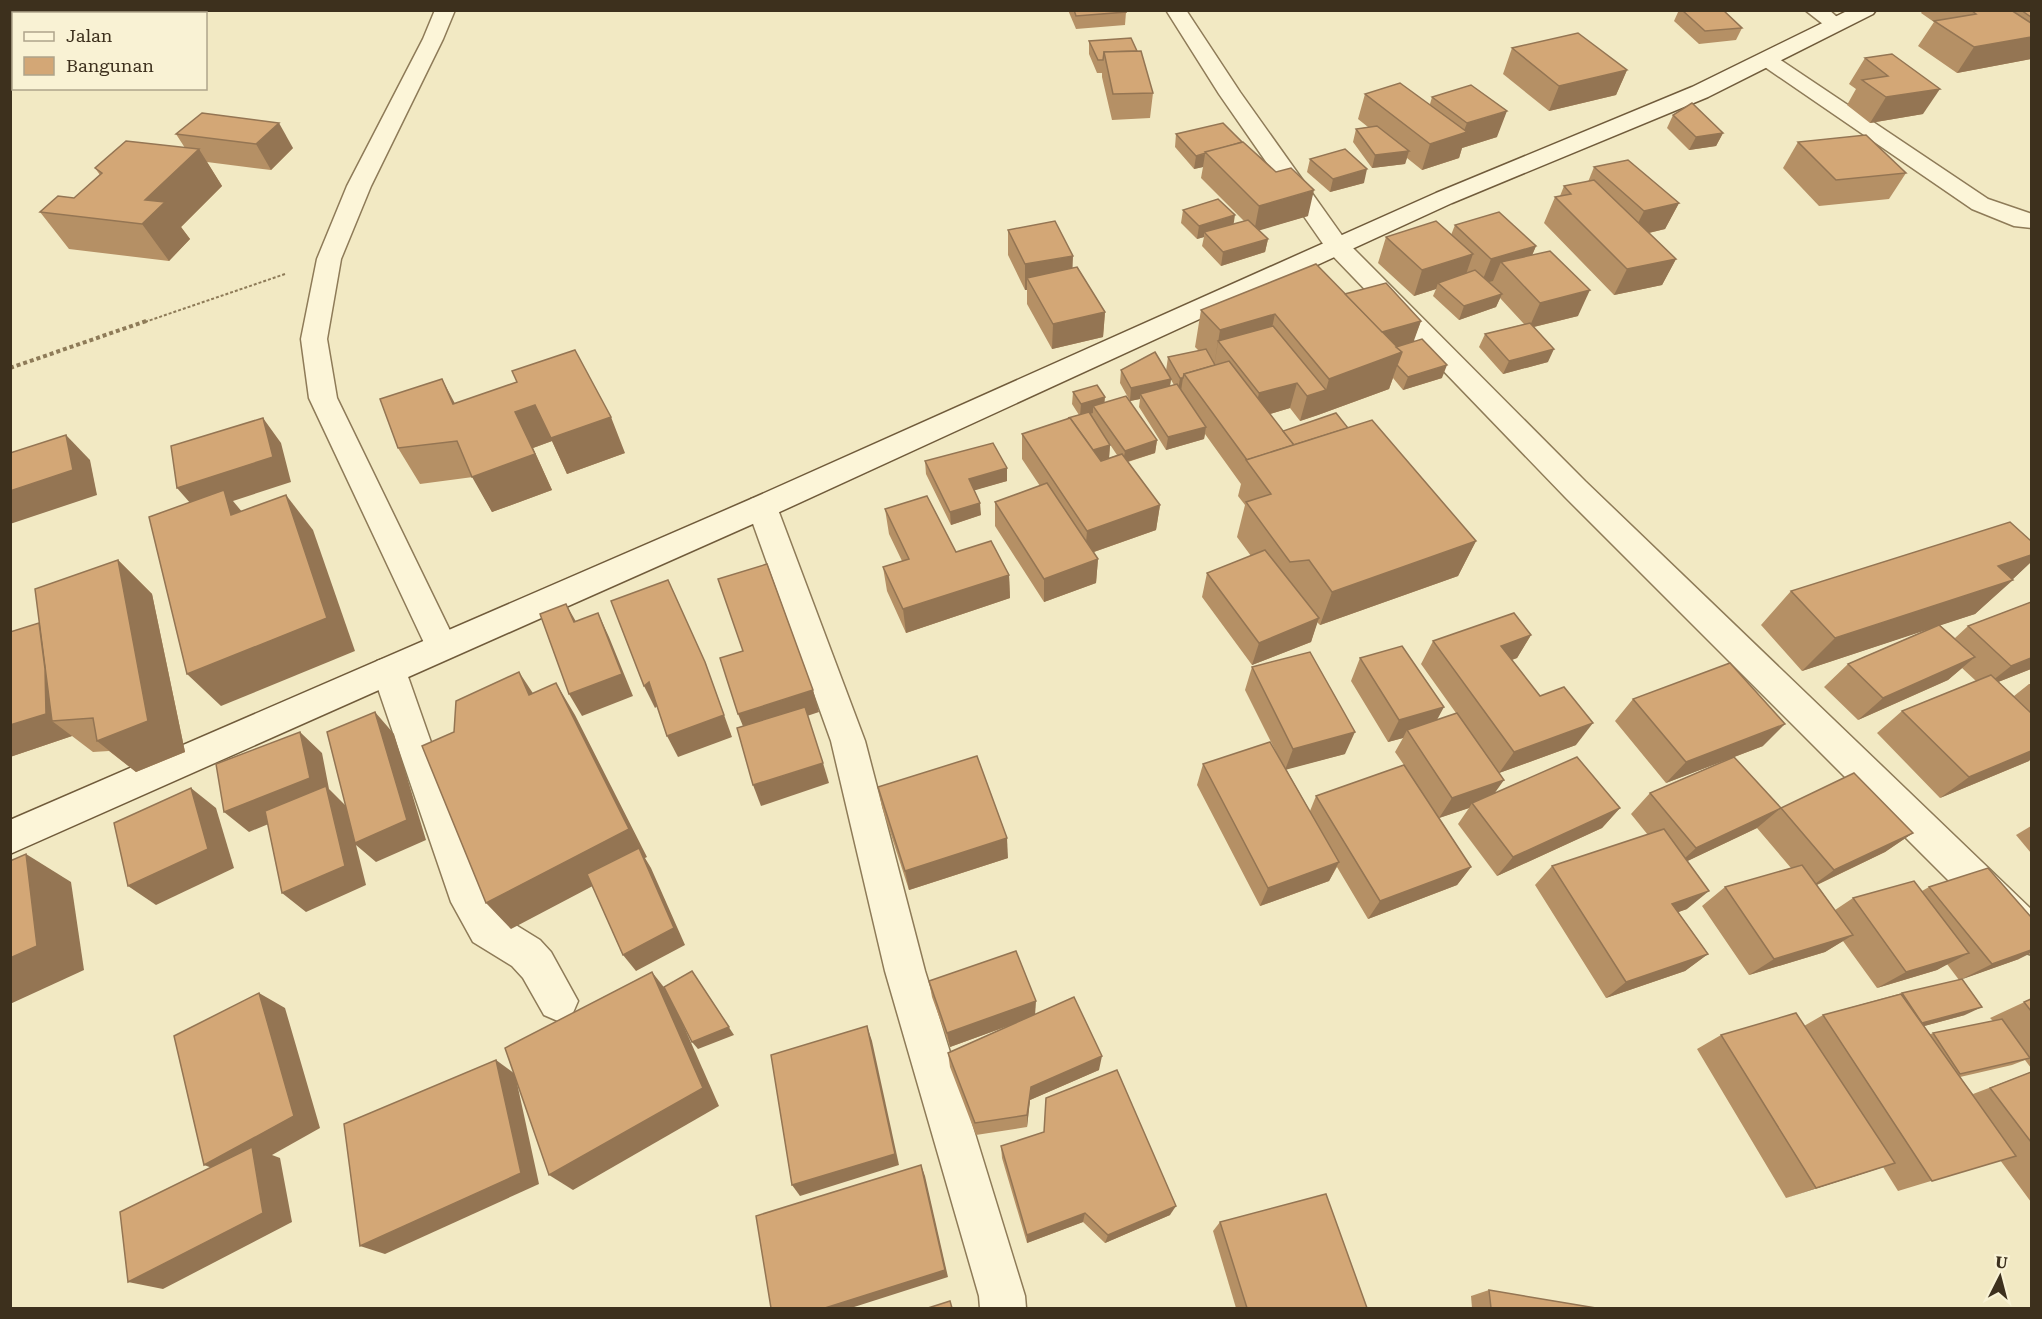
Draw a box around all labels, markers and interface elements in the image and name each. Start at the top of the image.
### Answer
legend [12,12,207,90]
text: Jalan [66,25,113,46]
text: Bangunan [66,55,154,76]
north arrow [1970,1247,2030,1307]
text: U [1994,1252,2009,1273]

